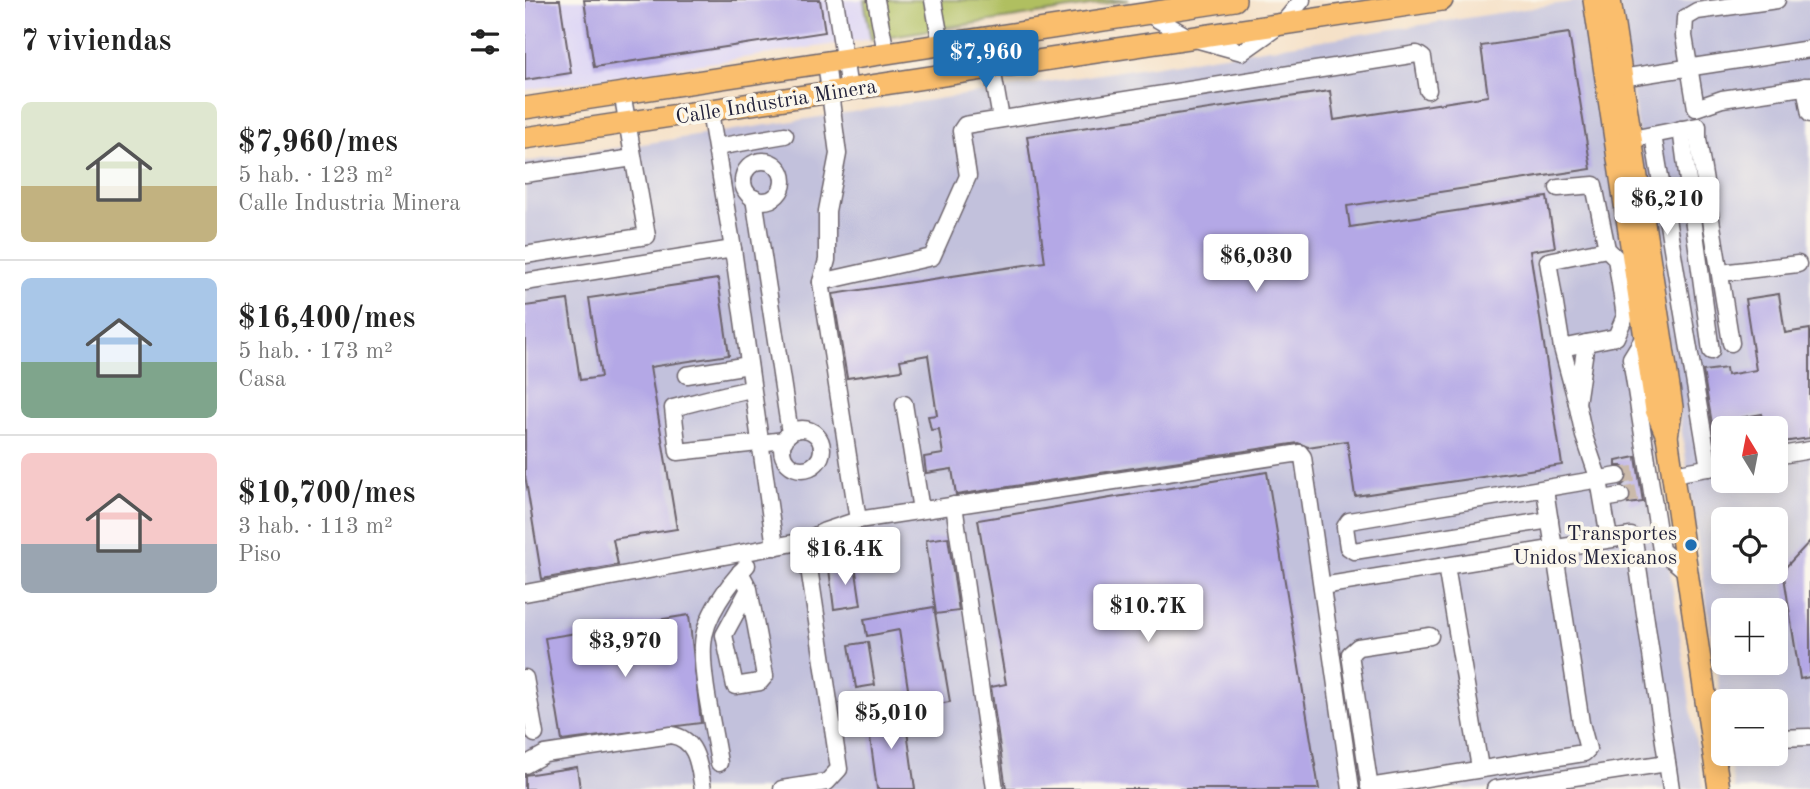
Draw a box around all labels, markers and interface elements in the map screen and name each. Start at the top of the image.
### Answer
icon: filters [466,23,504,61]
text: 7 viviendas [21,27,171,57]
pin: $7,960 [929,31,1043,90]
text: $7,960 [949,41,1023,64]
street label: Calle Industria Minera [674,76,878,129]
text: $7,960/mes [238,128,398,158]
icon: home [77,130,161,214]
text: 5 hab. · 123 m² [238,164,393,187]
pin: $6,210 [1610,177,1724,237]
text: $6,210 [1630,188,1704,211]
text: Calle Industria Minera [238,192,461,215]
pin: $6,030 [1199,234,1313,294]
text: $6,030 [1219,245,1293,268]
text: $16,400/mes [238,304,415,334]
icon: home [77,306,161,390]
text: 5 hab. · 173 m² [238,340,393,363]
text: Casa [238,368,286,391]
north arrow [1711,416,1789,494]
map controls [1711,416,1788,766]
text: $10,700/mes [238,479,415,509]
icon: home [77,481,161,565]
button: locate [1711,507,1788,584]
text: 3 hab. · 113 m² [238,515,393,538]
place label: Transportes Unidos Mexicanos [1513,524,1677,569]
pin: $16.4K [788,528,902,587]
marker: Transportes Unidos Mexicanos [1683,537,1699,553]
text: $16.4K [806,538,884,561]
text: Piso [238,543,281,566]
pin: $10.7K [1091,584,1205,644]
text: $10.7K [1109,595,1187,618]
button: + [1711,598,1788,675]
pin: $3,970 [568,620,682,679]
text: $3,970 [588,630,662,653]
button: − [1711,689,1788,766]
pin: $5,010 [834,692,948,751]
text: $5,010 [854,702,928,725]

